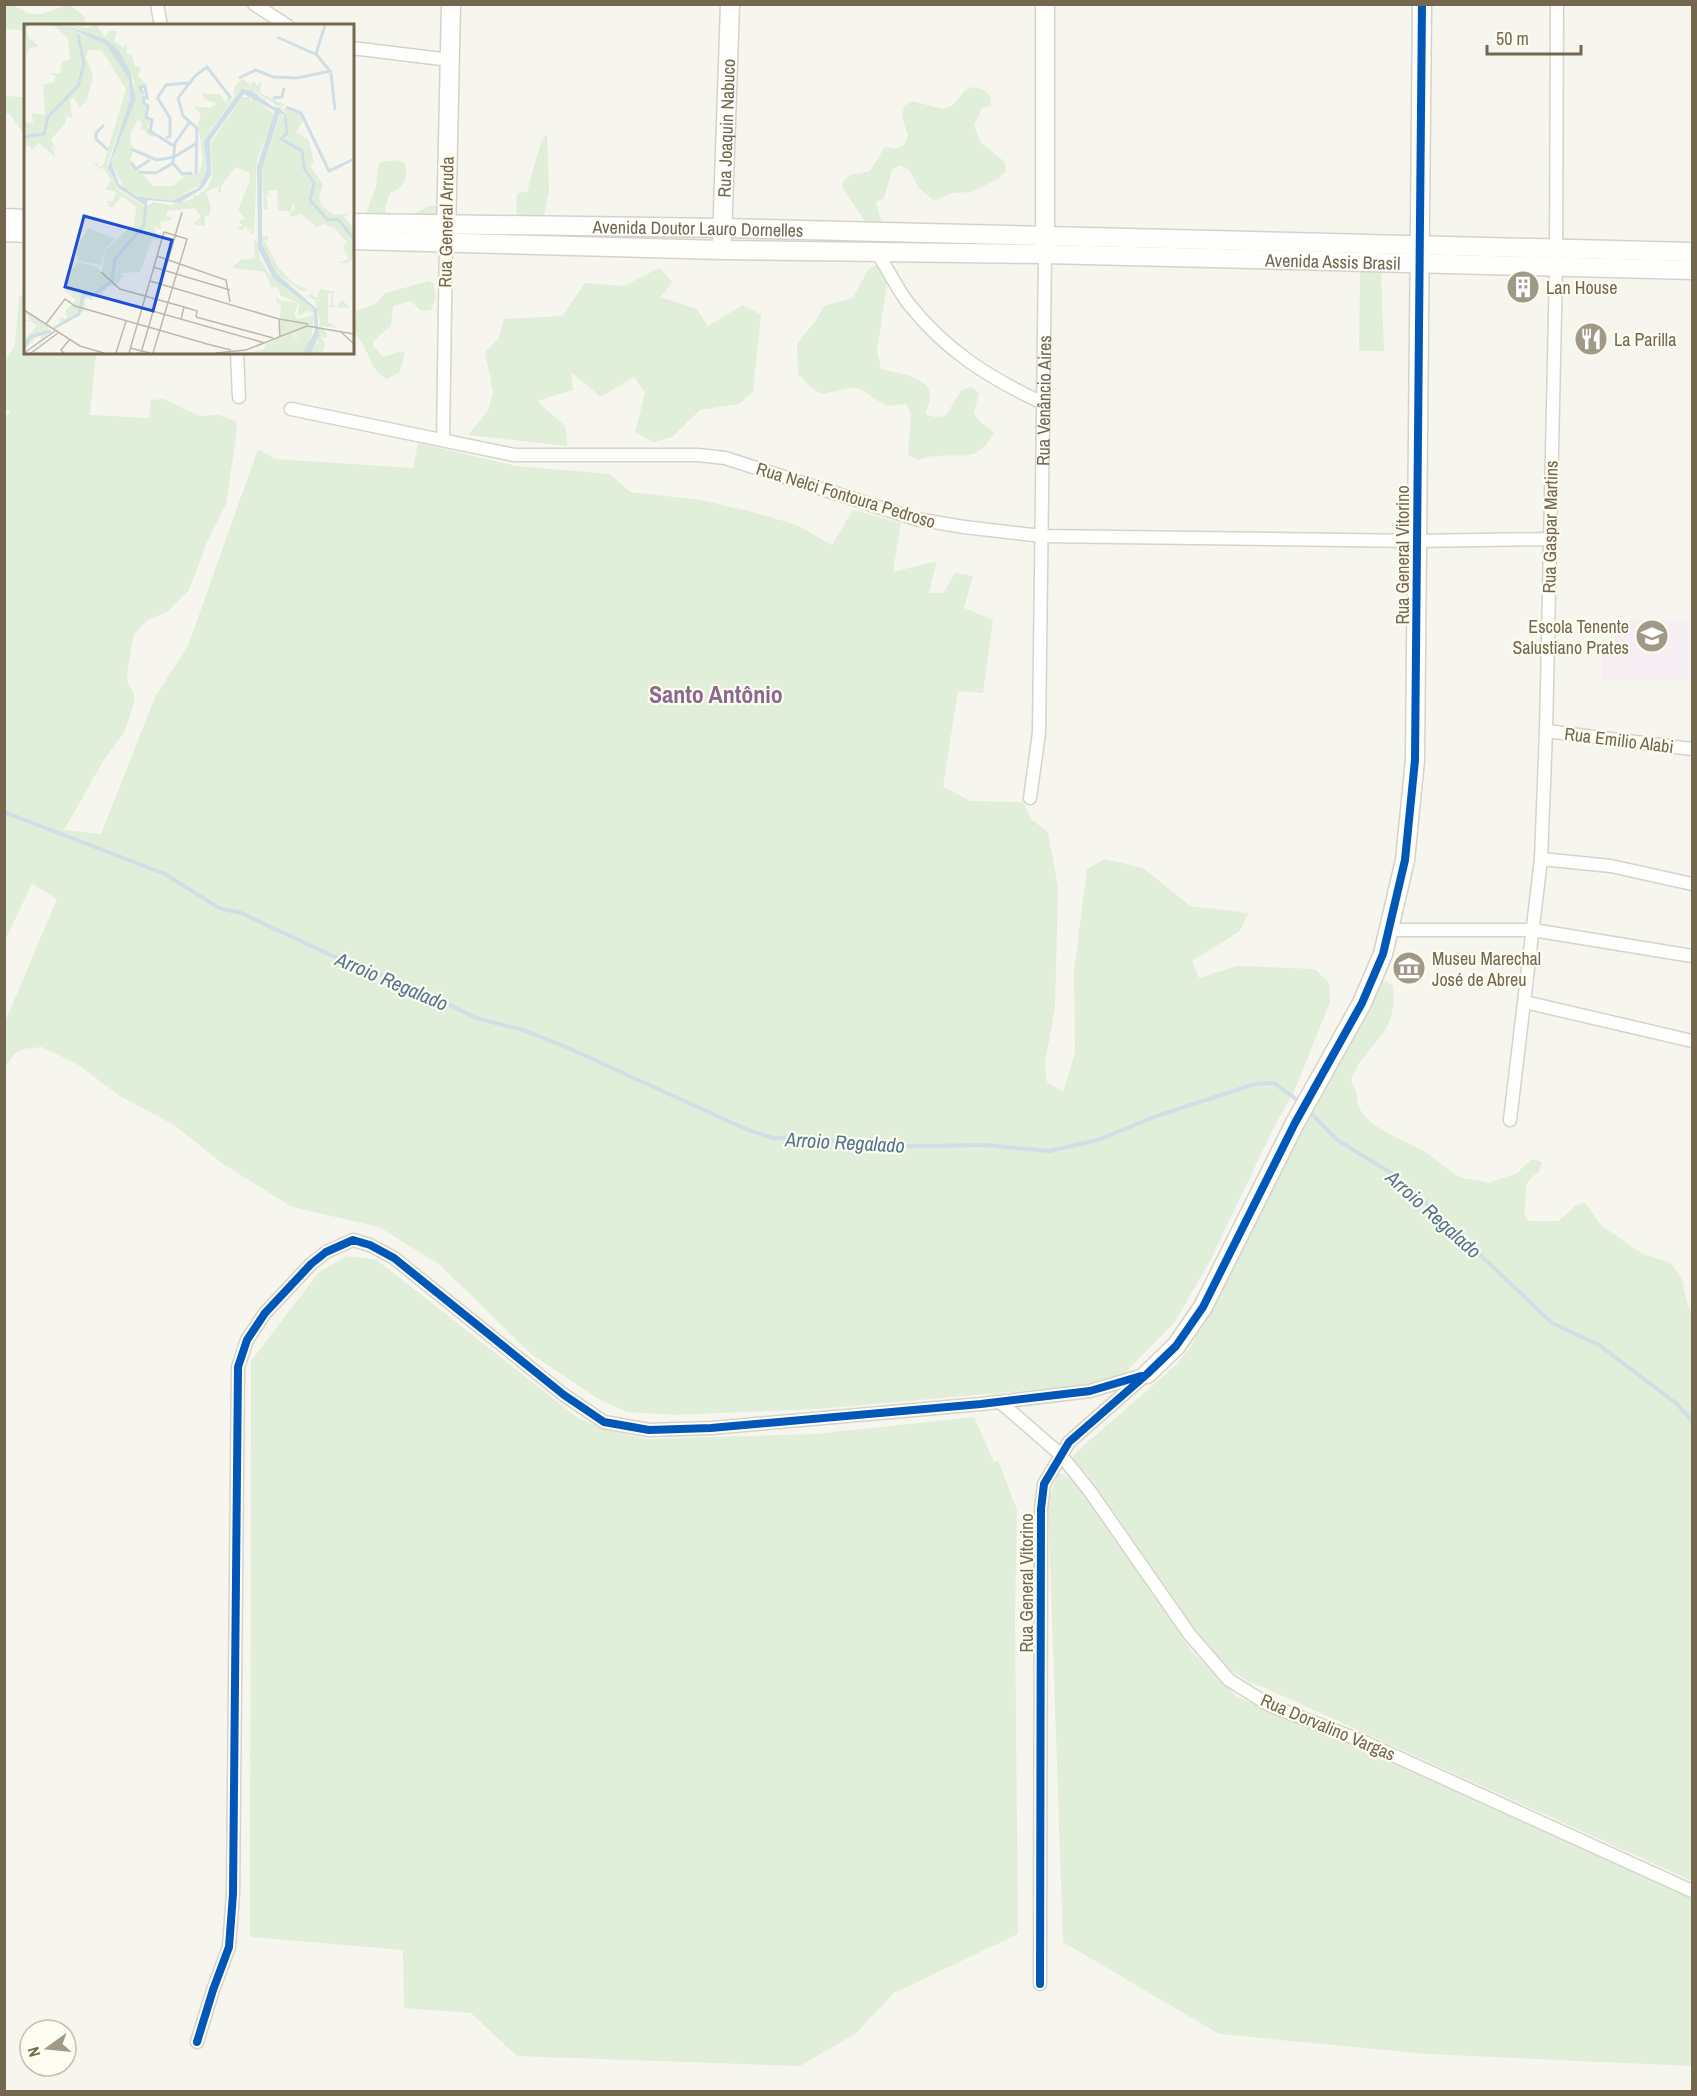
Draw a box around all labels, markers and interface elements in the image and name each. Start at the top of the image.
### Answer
scale bar [1487,18,1582,56]
inset map [24,24,354,354]
text: 50 m [1496,26,1529,51]
street label: Rua Joaquin Nabuco [711,58,741,198]
street label: Rua General Arruda [432,156,460,288]
street label: Avenida Doutor Lauro Dornelles [591,214,804,242]
street label: Avenida Assis Brasil [1264,247,1401,275]
building icon: Lan House [1505,269,1541,305]
place label: Lan House [1546,275,1617,300]
restaurant icon: La Parilla [1573,321,1609,357]
place label: La Parilla [1614,327,1676,352]
street label: Rua Venâncio Aires [1030,335,1056,466]
street label: Rua Nelci Fontoura Pedroso [753,456,939,534]
street label: Rua Gaspar Martins [1536,460,1564,594]
street label: Rua General Vitorino [1390,485,1415,625]
place label: Escola Tenente Salustiano Prates [1512,614,1629,660]
school or university icon: Escola Tenente Salustiano Prates [1634,618,1670,654]
district label: Santo Antônio [649,678,783,710]
street label: Rua Emilio Alabi [1563,721,1675,759]
water label: Arroio Regalado [331,945,452,1017]
place label: Museu Marechal José de Abreu [1432,946,1541,992]
museum icon: Museu Marechal José de Abreu [1391,950,1427,986]
water label: Arroio Regalado [784,1125,905,1159]
water label: Arroio Regalado [1380,1163,1487,1264]
street label: Rua General Vitorino [1014,1513,1039,1653]
street label: Rua Dorvalino Vargas [1257,1687,1399,1767]
north arrow [18,2018,78,2078]
text: N [22,2044,45,2059]

